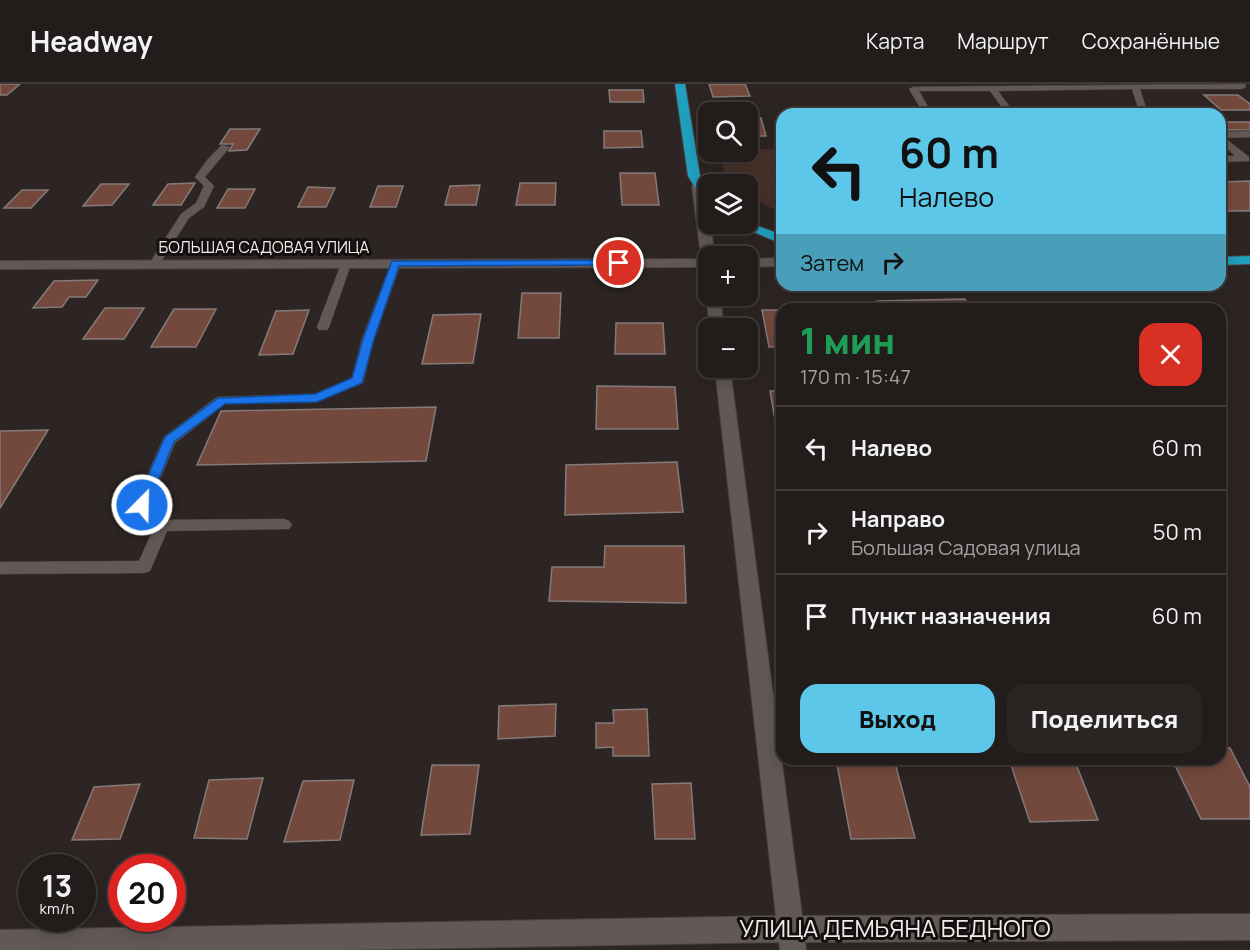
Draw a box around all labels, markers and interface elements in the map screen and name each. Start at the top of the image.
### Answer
text: Headway [30,22,153,60]
text: Карта [866,27,924,55]
text: Маршрут [957,27,1049,55]
text: Сохранённые [1082,27,1220,55]
map controls [698,102,758,378]
button: search [698,102,758,162]
text: 60 m [899,123,999,181]
icon: left [800,132,878,210]
button: layers [698,174,758,234]
text: Налево [899,178,994,215]
street label: БОЛЬШАЯ САДОВАЯ УЛИЦА [159,236,369,258]
pin [593,237,644,288]
icon: arrive [602,246,635,279]
button: + [698,246,758,306]
icon: right [876,246,909,279]
text: Затем [800,248,864,278]
text: 1 мин [800,316,895,365]
button: − [698,318,758,378]
button: close [1139,323,1202,386]
text: 170 m · 15:47 [800,363,911,390]
icon: left [800,432,833,465]
text: Налево [851,433,932,463]
text: 60 m [1152,433,1202,463]
position arrow [110,473,174,537]
text: Направо [851,504,945,534]
icon: right [800,516,833,549]
text: 50 m [1153,517,1202,547]
text: Большая Садовая улица [851,534,1081,561]
icon: arrive [800,600,833,633]
text: Пункт назначения [851,601,1051,631]
text: 60 m [1152,601,1202,631]
button: Выход [800,684,995,753]
button: Поделиться [1007,684,1202,753]
speed limit sign: 20 [108,854,186,932]
text: 13 [42,865,72,906]
text: km/h [40,898,74,919]
street label: УЛИЦА ДЕМЬЯНА БЕДНОГО [739,911,1051,944]

